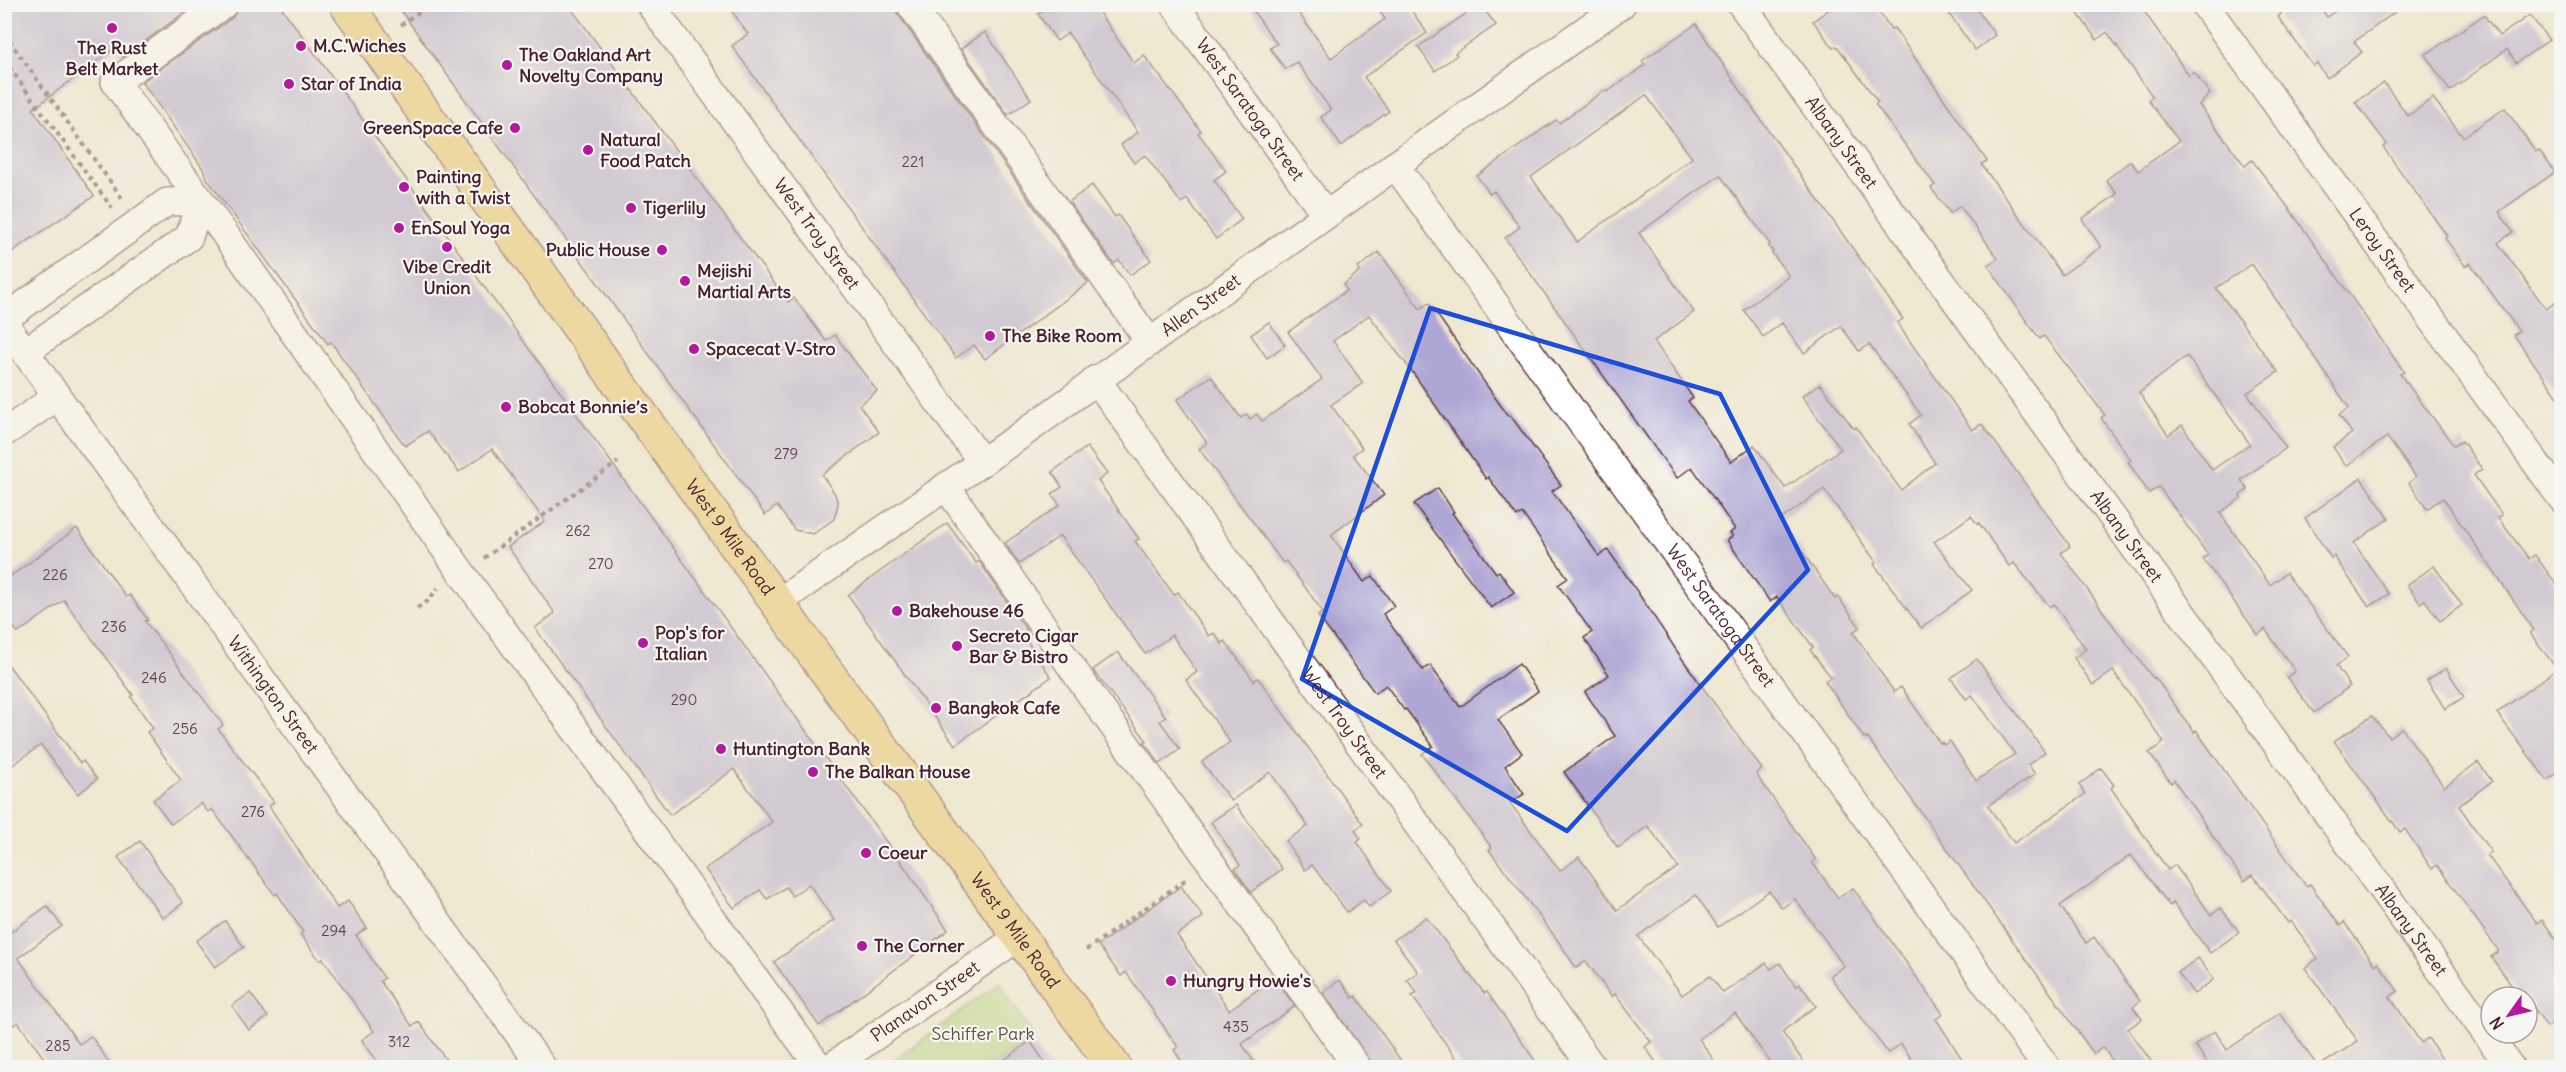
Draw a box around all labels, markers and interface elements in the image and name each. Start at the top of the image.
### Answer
marker: The Rust Belt Market [105,21,119,35]
street label: West Saratoga Street [1191,33,1310,185]
place label: M.C.'Wiches [313,34,406,57]
place label: The Rust Belt Market [66,36,159,80]
marker: M.C.'Wiches [294,39,308,53]
place label: The Oakland Art Novelty Company [519,43,663,87]
marker: The Oakland Art Novelty Company [500,58,514,72]
place label: Star of India [301,72,402,95]
marker: Star of India [282,77,296,91]
street label: Albany Street [1800,91,1883,193]
place label: GreenSpace Cafe [363,116,503,139]
marker: GreenSpace Cafe [508,121,522,135]
place label: Natural Food Patch [600,128,691,172]
marker: Natural Food Patch [581,143,595,157]
house number: 221 [902,152,924,171]
place label: Painting with a Twist [416,165,511,209]
street label: West Troy Street [769,173,865,294]
marker: Painting with a Twist [397,180,411,194]
place label: Tigerlily [643,196,706,219]
marker: Tigerlily [624,201,638,215]
street label: Leroy Street [2344,203,2421,297]
place label: EnSoul Yoga [411,216,510,239]
marker: EnSoul Yoga [392,221,406,235]
place label: Public House [546,238,650,261]
marker: Vibe Credit Union [440,240,454,254]
marker: Public House [655,243,669,257]
place label: Vibe Credit Union [403,255,492,299]
place label: Mejishi Martial Arts [697,259,791,303]
street label: Allen Street [1156,269,1245,341]
marker: Mejishi Martial Arts [678,274,692,288]
place label: The Bike Room [1002,324,1122,347]
marker: The Bike Room [983,329,997,343]
place label: Spacecat V-Stro [706,337,836,360]
marker: Spacecat V-Stro [687,342,701,356]
place label: Bobcat Bonnie’s [518,395,648,418]
marker: Bobcat Bonnie’s [499,400,513,414]
house number: 279 [774,444,798,463]
street label: West 9 Mile Road [681,474,780,600]
street label: Albany Street [2085,485,2168,587]
house number: 262 [565,521,591,540]
street label: West Saratoga Street [1662,540,1780,691]
house number: 270 [588,554,614,573]
house number: 226 [42,565,68,584]
place label: Bakehouse 46 [909,599,1024,622]
marker: Bakehouse 46 [890,604,904,618]
house number: 236 [101,617,127,636]
place label: Pop's for Italian [655,621,725,665]
place label: Secreto Cigar Bar & Bistro [969,624,1079,668]
street label: Withington Street [223,631,324,758]
marker: Pop's for Italian [636,636,650,650]
marker: Secreto Cigar Bar & Bistro [950,639,964,653]
street label: West Troy Street [1296,662,1392,783]
house number: 246 [141,668,167,687]
house number: 290 [671,690,697,709]
place label: Bangkok Cafe [948,696,1061,719]
marker: Bangkok Cafe [929,701,943,715]
house number: 256 [172,719,198,738]
place label: Huntington Bank [733,737,870,760]
marker: Huntington Bank [714,742,728,756]
place label: The Balkan House [825,760,971,783]
marker: The Balkan House [806,765,820,779]
house number: 276 [241,802,265,821]
place label: Coeur [878,841,928,864]
marker: Coeur [859,846,873,860]
street label: West 9 Mile Road [966,868,1065,993]
street label: Albany Street [2370,879,2453,980]
house number: 294 [321,921,347,940]
place label: The Corner [874,934,965,957]
marker: The Corner [855,939,869,953]
street label: Planavon Street [866,955,984,1047]
place label: Hungry Howie's [1183,969,1311,992]
marker: Hungry Howie's [1164,974,1178,988]
north arrow [2479,985,2539,1045]
text: N [2485,1013,2508,1034]
house number: 435 [1223,1017,1249,1036]
park label: Schiffer Park [931,1022,1035,1045]
house number: 312 [388,1032,410,1051]
house number: 285 [45,1036,71,1055]

